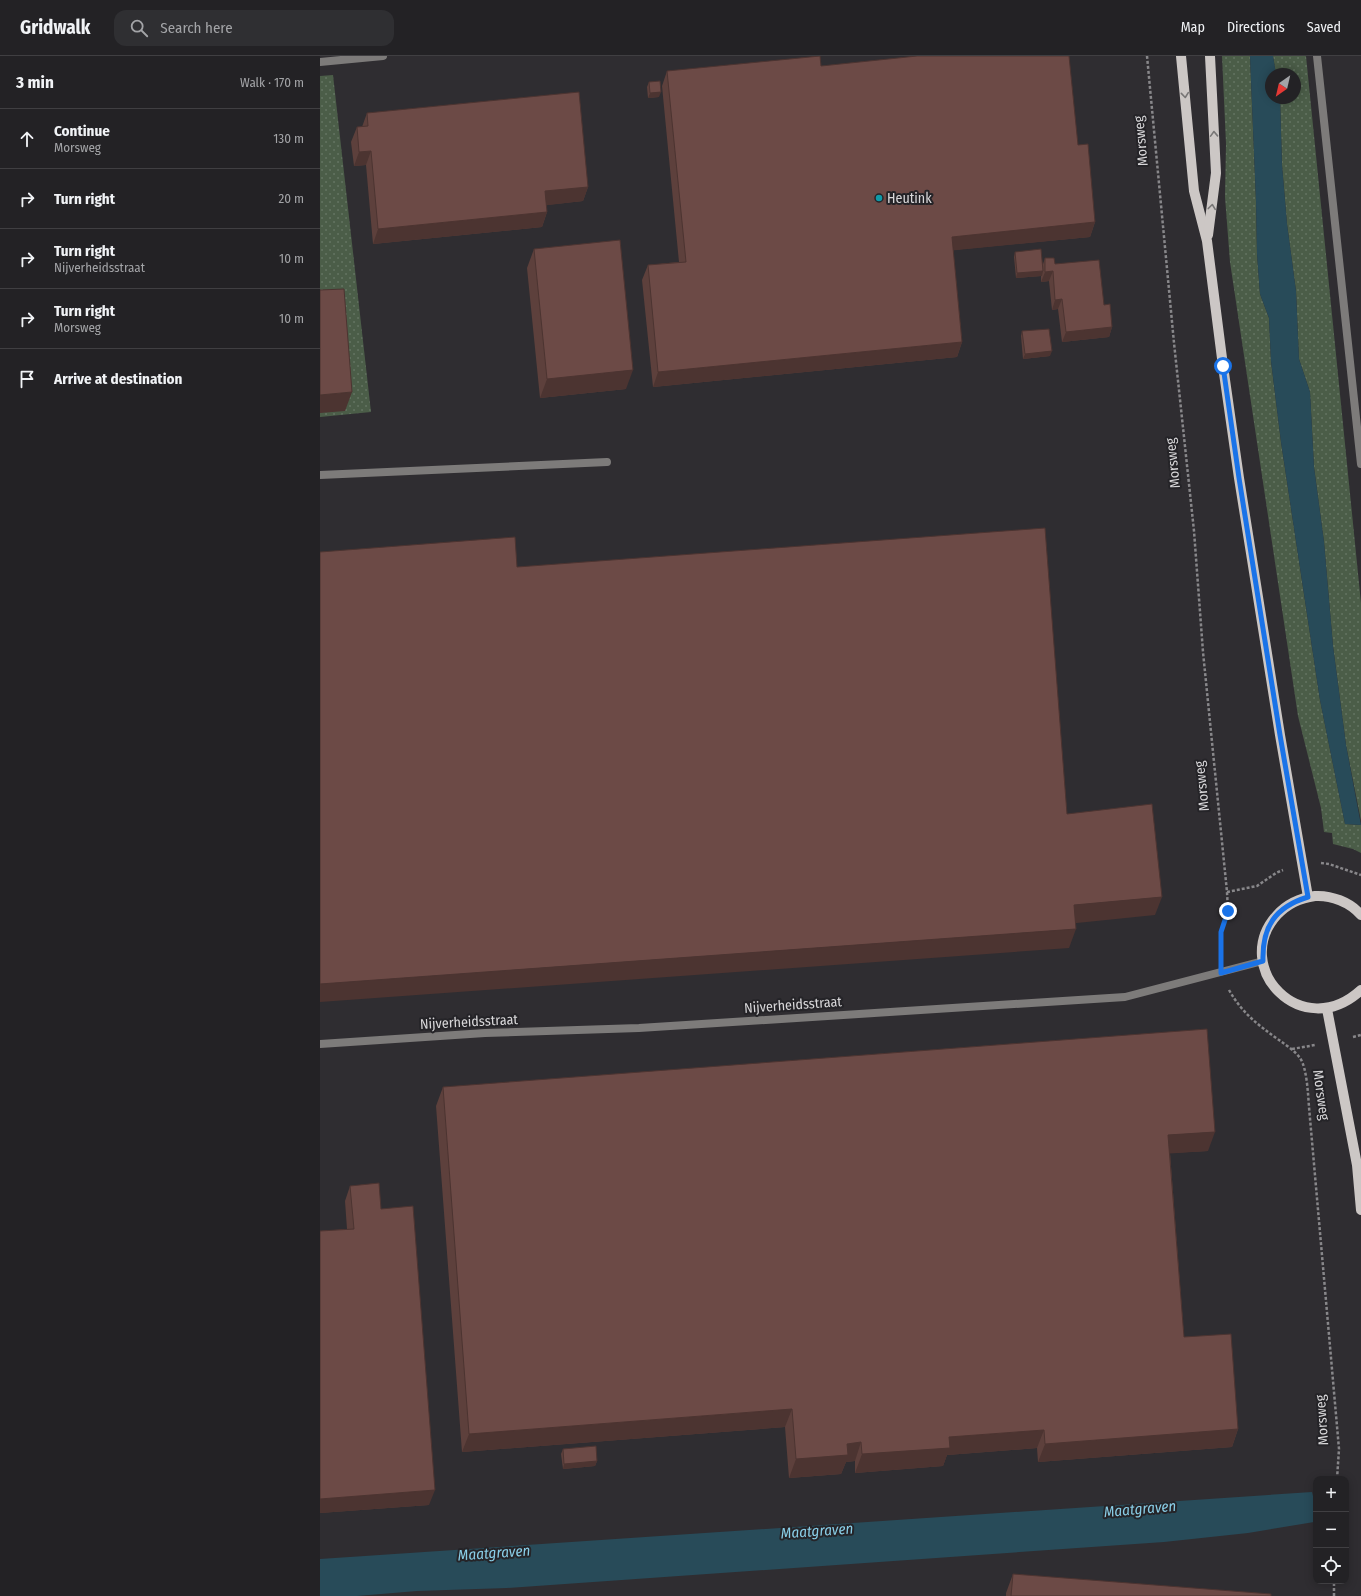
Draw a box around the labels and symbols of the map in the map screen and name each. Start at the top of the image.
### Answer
north arrow [1265,68,1301,104]
one-way arrow [1180,92,1189,98]
street label: Morsweg [1130,115,1152,167]
one-way arrow [1210,131,1219,137]
place label: Heutink [887,190,932,207]
marker: Heutink [874,193,884,203]
one-way arrow [1207,204,1216,210]
route start [1214,357,1232,375]
street label: Morsweg [1162,437,1184,489]
street label: Morsweg [1191,760,1213,812]
route end [1219,902,1237,920]
street label: Nijverheidsstraat [744,993,843,1017]
street label: Nijverheidsstraat [420,1011,519,1033]
street label: Morsweg [1309,1069,1333,1122]
street label: Morsweg [1312,1394,1332,1446]
water label: Maatgraven [1103,1497,1177,1521]
water label: Maatgraven [780,1519,854,1543]
water label: Maatgraven [457,1541,531,1565]

